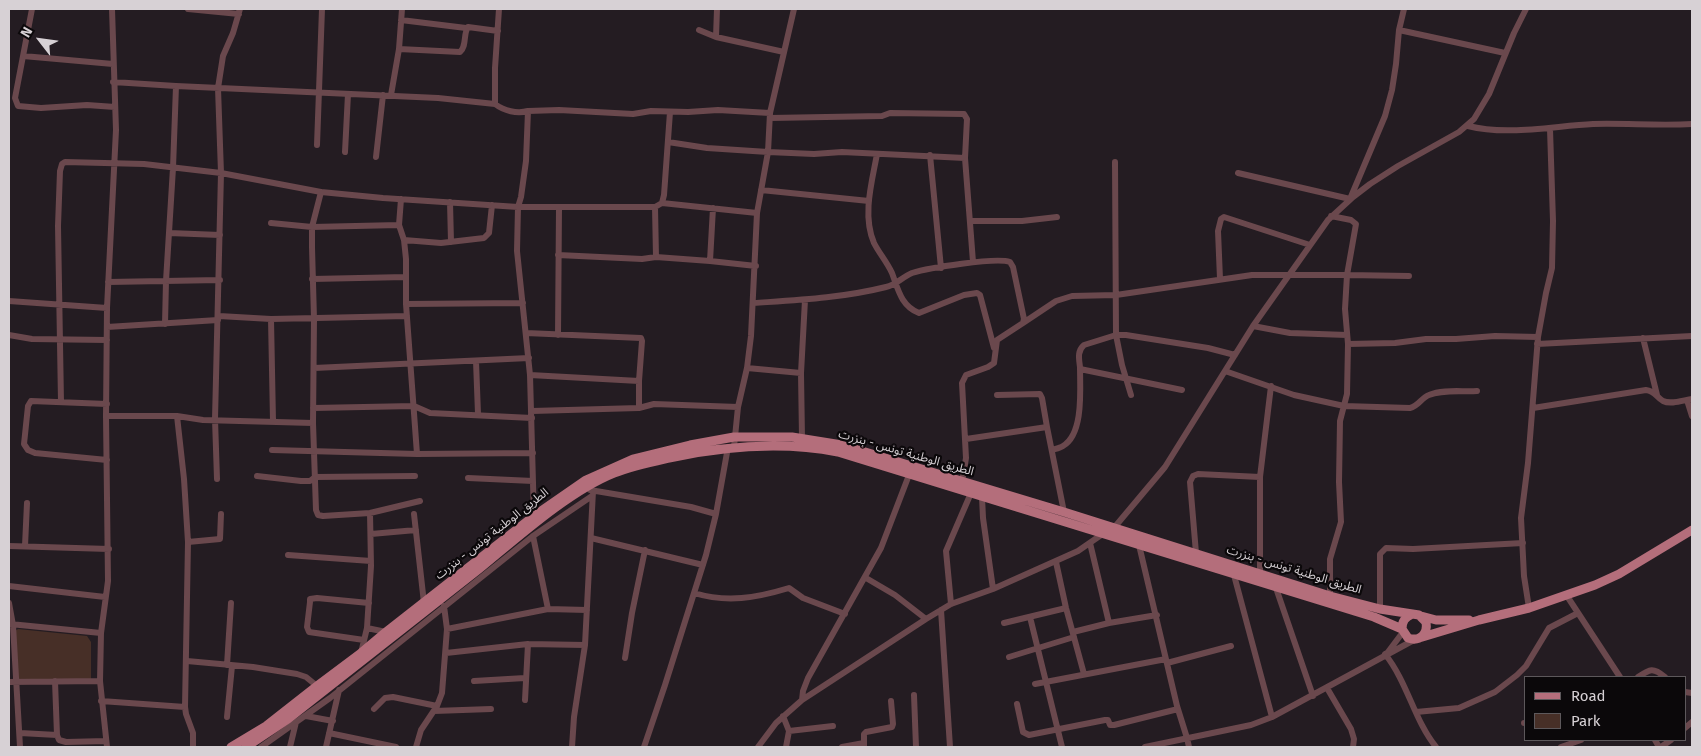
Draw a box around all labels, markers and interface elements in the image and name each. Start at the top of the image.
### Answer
north arrow [15,15,65,65]
text: N [17,24,36,41]
street label: الطريق الوطنية تونس - بنزرت [837,427,975,479]
street label: الطريق الوطنية تونس - بنزرت [432,485,552,583]
street label: الطريق الوطنية تونس - بنزرت [1225,543,1363,597]
legend [1524,676,1686,741]
text: Road [1571,687,1606,705]
text: Park [1571,712,1601,730]

